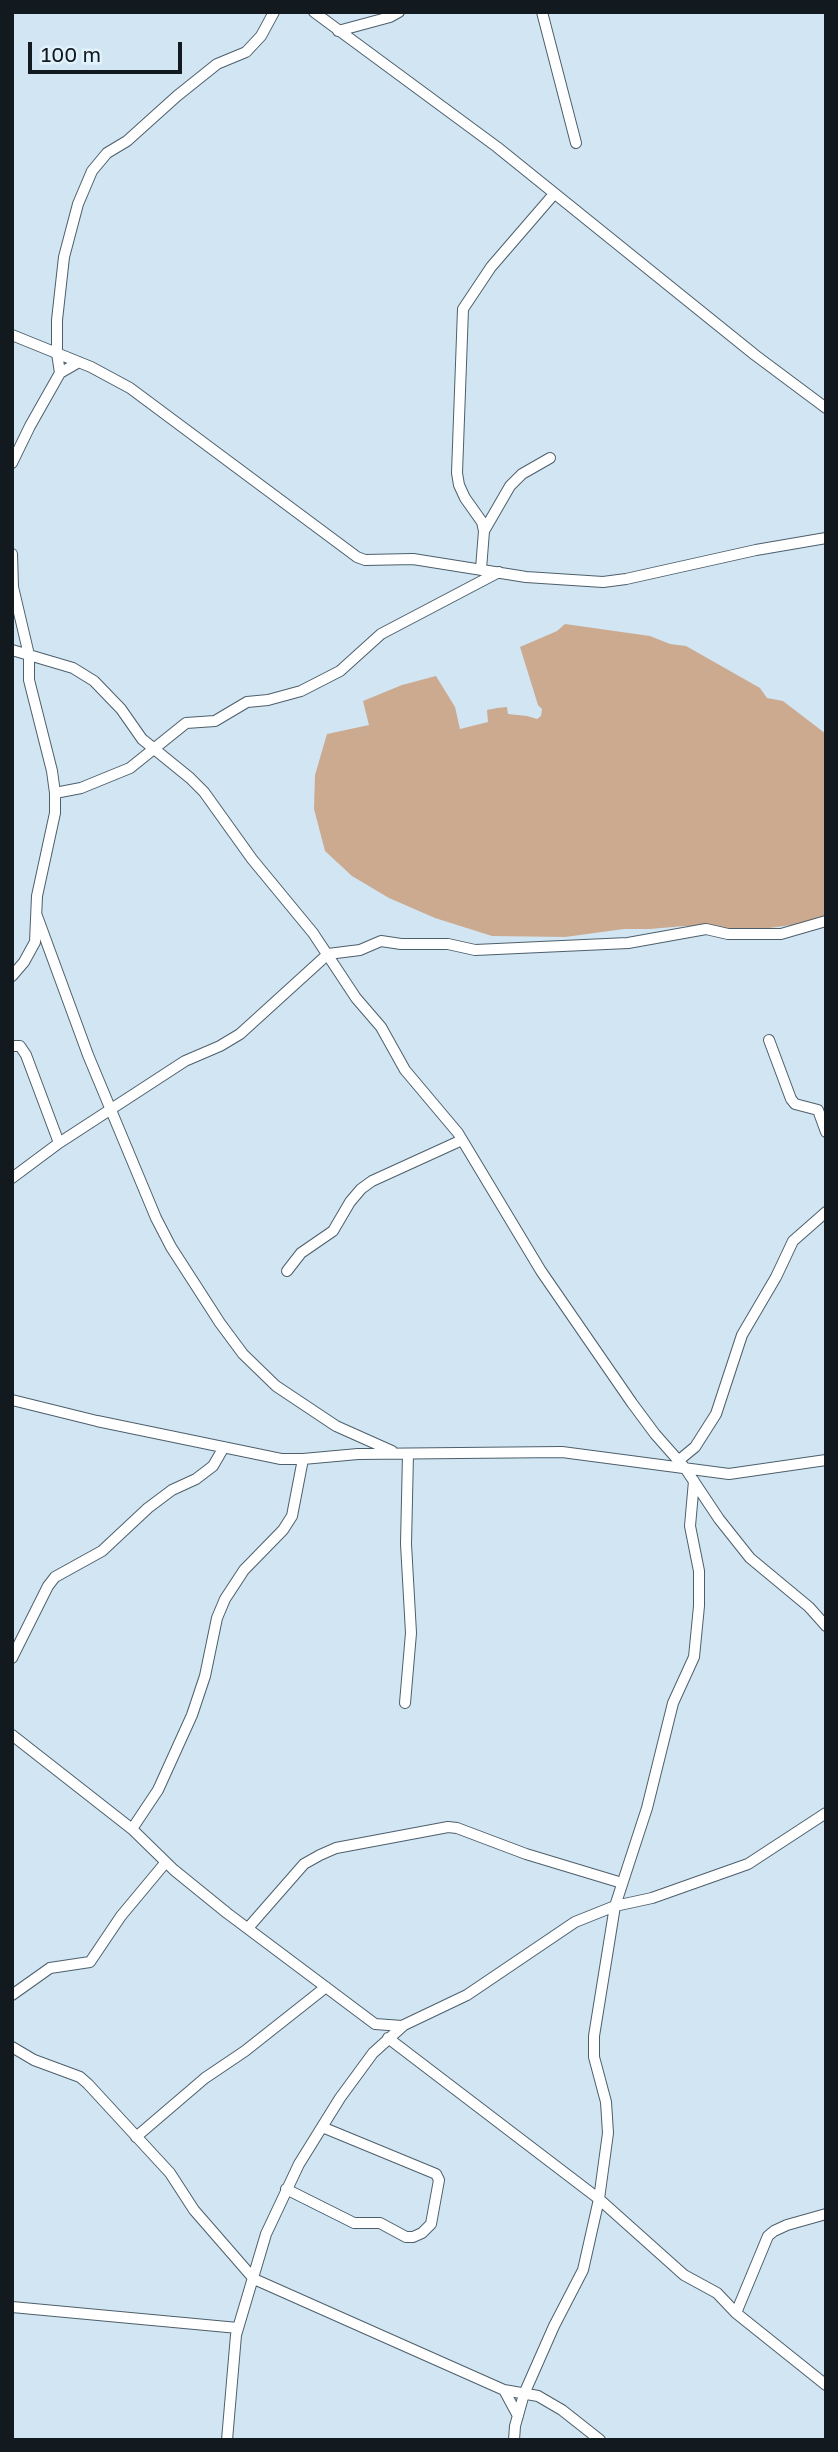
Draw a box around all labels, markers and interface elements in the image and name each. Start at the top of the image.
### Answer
scale bar [32,28,186,72]
text: 100 m [41,41,101,67]

